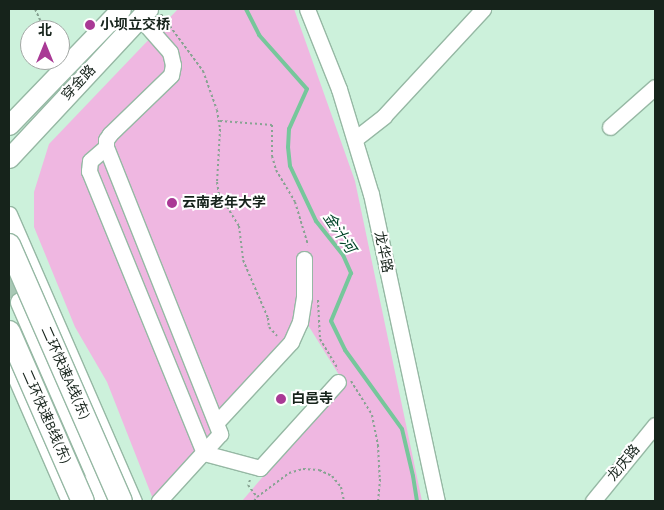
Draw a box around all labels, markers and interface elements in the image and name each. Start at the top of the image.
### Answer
place label: 小坝立交桥 [100,17,170,33]
marker: 小坝立交桥 [84,19,96,31]
north arrow [20,20,70,70]
text: 北 [38,21,52,41]
street label: 穿金路 [59,62,99,104]
place label: 云南老年大学 [182,195,266,211]
marker: 云南老年大学 [166,197,178,209]
water label: 金汁河 [319,209,359,257]
street label: 龙华路 [370,230,396,274]
street label: 二环快速A线(东) [37,324,93,422]
street label: 二环快速B线(东) [18,368,74,466]
place label: 白邑寺 [291,391,333,407]
marker: 白邑寺 [275,393,287,405]
street label: 龙庆路 [604,441,644,485]

